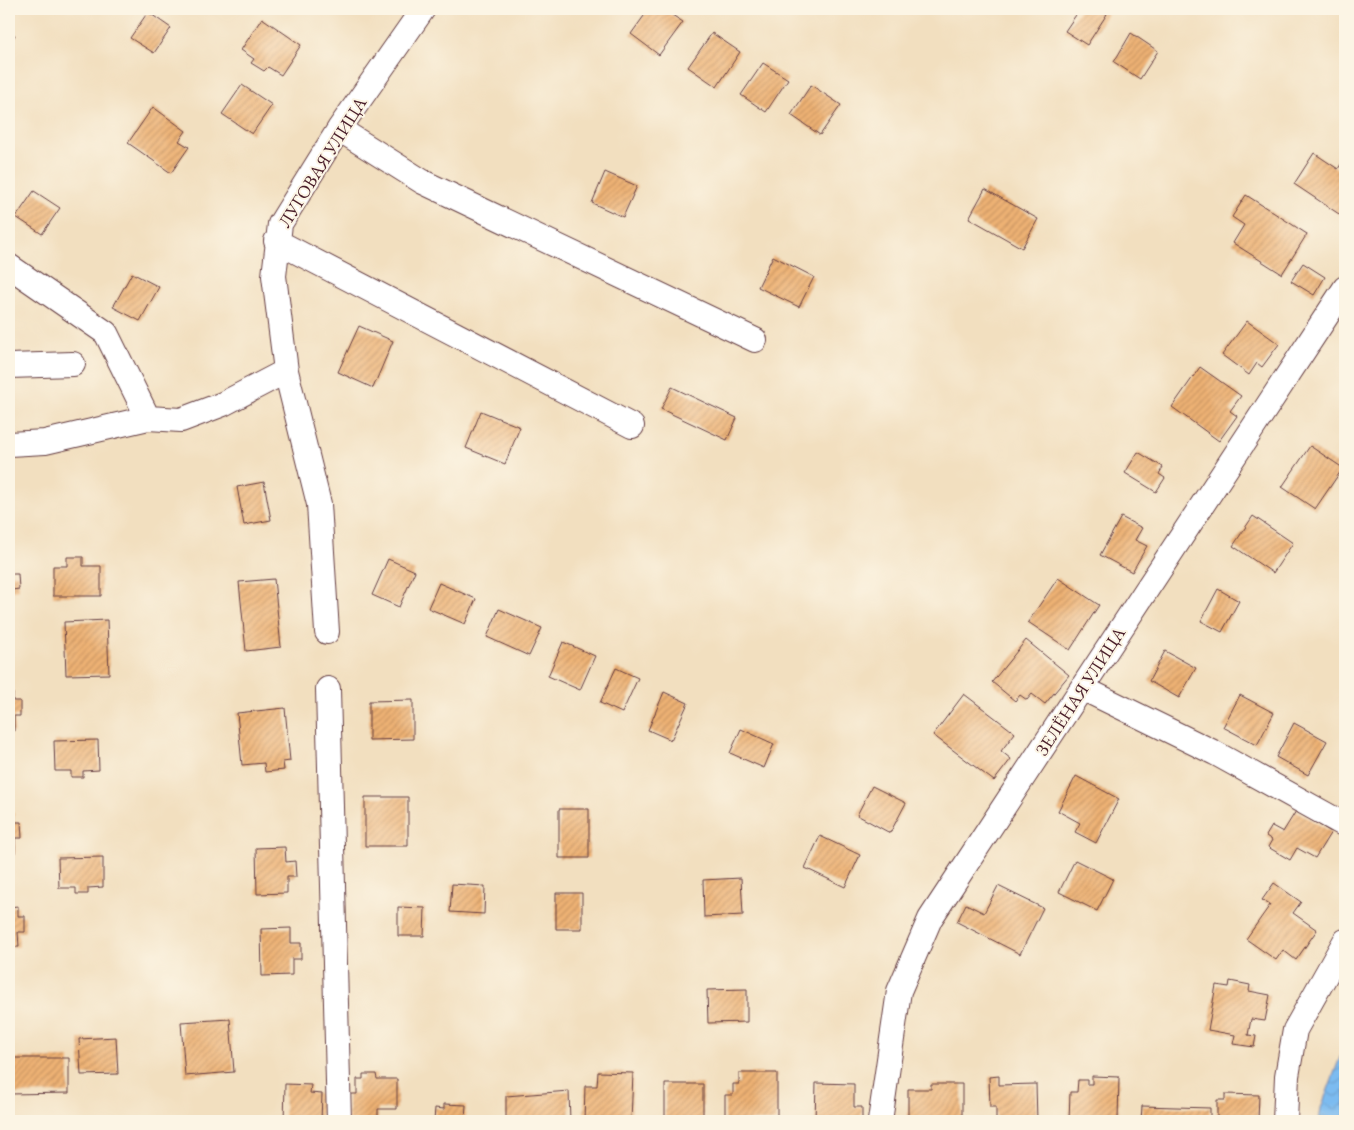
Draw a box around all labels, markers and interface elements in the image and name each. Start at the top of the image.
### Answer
street label: ЛУГОВАЯ УЛИЦА [273,92,372,232]
street label: ЗЕЛЁНАЯ УЛИЦА [1030,622,1130,760]

